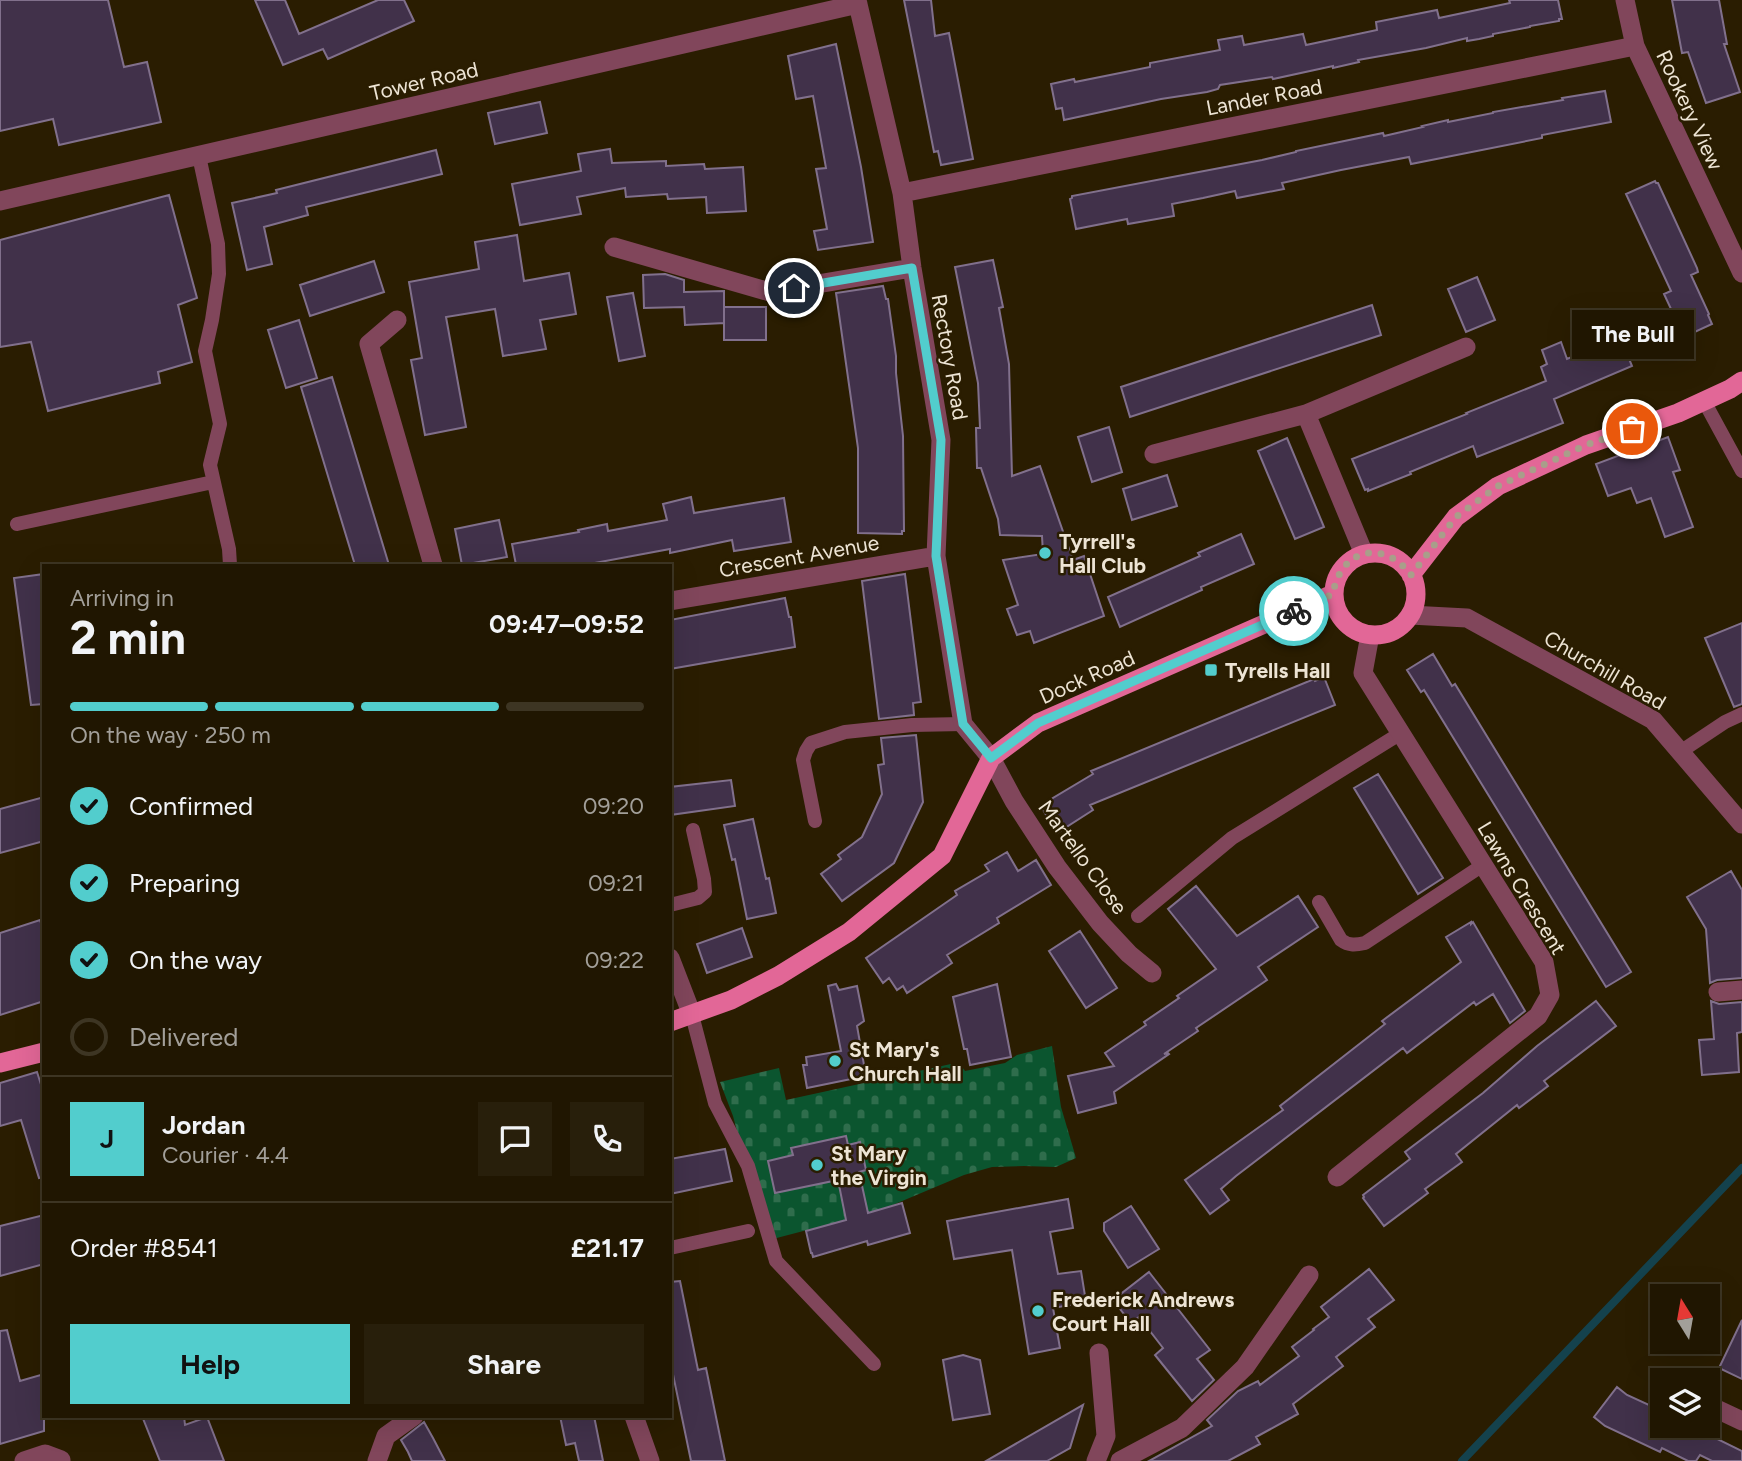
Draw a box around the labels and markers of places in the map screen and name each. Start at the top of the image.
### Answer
pin [764,258,824,318]
callout: The Bull [1571,310,1693,359]
pin [1602,399,1662,459]
place label: Tyrrell's Hall Club [1059,529,1146,578]
marker: Tyrrell's Hall Club [1037,545,1053,561]
place label: Tyrells Hall [1225,658,1330,683]
marker: Tyrells Hall [1203,662,1219,678]
place label: St Mary's Church Hall [849,1037,962,1086]
marker: St Mary's Church Hall [827,1053,843,1069]
place label: St Mary the Virgin [831,1141,927,1190]
marker: St Mary the Virgin [809,1157,825,1173]
place label: Frederick Andrews Court Hall [1052,1287,1234,1336]
marker: Frederick Andrews Court Hall [1030,1303,1046,1319]

